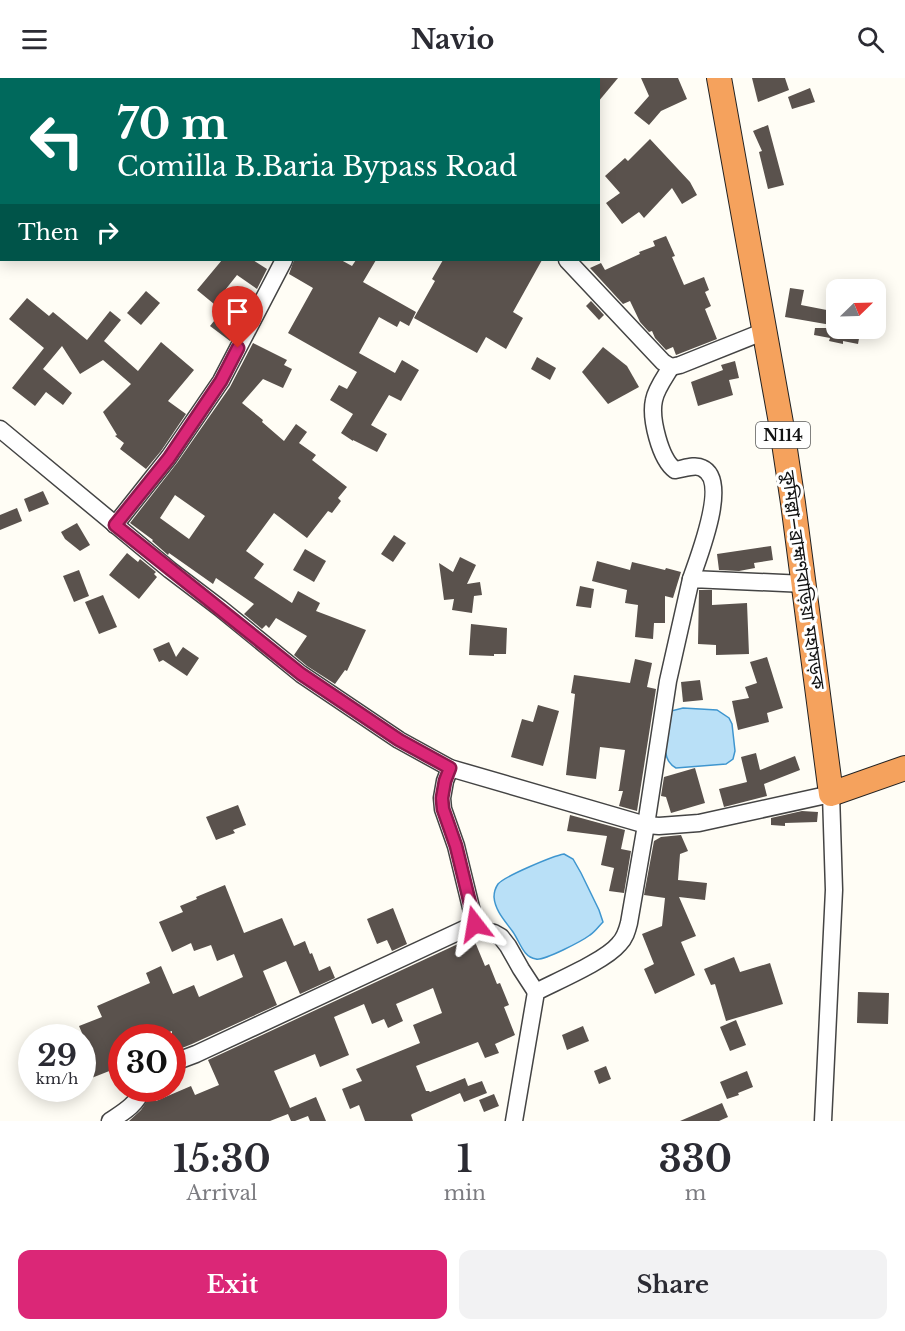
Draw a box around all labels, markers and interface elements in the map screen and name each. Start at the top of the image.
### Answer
icon: menu [18,23,51,56]
text: Navio [411,23,494,56]
icon: search [854,23,887,56]
text: 70 m [117,98,228,150]
icon: left [18,102,96,180]
text: Comilla B.Baria Bypass Road [117,150,517,183]
icon: right [91,216,124,249]
text: Then [18,219,79,246]
north arrow [826,279,886,339]
map controls [826,279,886,339]
pin [212,286,263,348]
icon: arrive [221,295,254,328]
road number: N114 [756,422,810,448]
street label: কুমিল্লা–ব্রাহ্মণবাড়িয়া মহাসড়ক [777,468,829,691]
position arrow [443,892,507,956]
speed limit sign: 30 [108,1024,186,1102]
text: 29 [37,1037,77,1074]
text: km/h [36,1069,78,1088]
text: 15:30 [173,1137,271,1182]
text: 1 [457,1137,473,1182]
text: 330 [659,1137,732,1182]
text: Arrival [186,1181,257,1205]
text: min [444,1181,486,1205]
text: m [685,1181,706,1205]
button: Exit [18,1250,447,1319]
button: Share [459,1250,887,1319]

